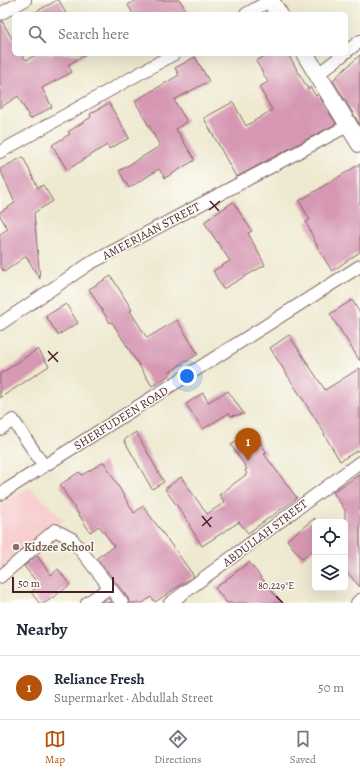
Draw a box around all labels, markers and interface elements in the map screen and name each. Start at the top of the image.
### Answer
search box [12,12,348,56]
icon: search [26,23,48,45]
text: Search here [58,24,129,44]
street label: AMEERJAAN STREET [98,198,203,264]
your location [177,366,197,386]
street label: SHERFUDEEN ROAD [71,382,171,454]
pin: 1 [235,428,261,461]
street label: ABDULLAH STREET [218,496,311,571]
map controls [312,519,348,591]
button: locate [312,519,348,555]
place label: Kidzee School [24,539,95,555]
marker: Kidzee School [11,542,21,552]
button: layers [312,555,348,591]
scale bar [12,575,114,594]
text: 50 m [18,576,40,591]
text: 80.229°E [258,579,294,592]
text: Nearby [16,618,67,641]
text: Reliance Fresh [54,669,145,689]
text: 1 [27,679,31,696]
text: 50 m [318,679,344,696]
text: Supermarket · Abdullah Street [54,689,213,706]
tab: Map [44,728,66,767]
tab: Directions [154,728,202,767]
tab: Saved [290,728,316,767]

